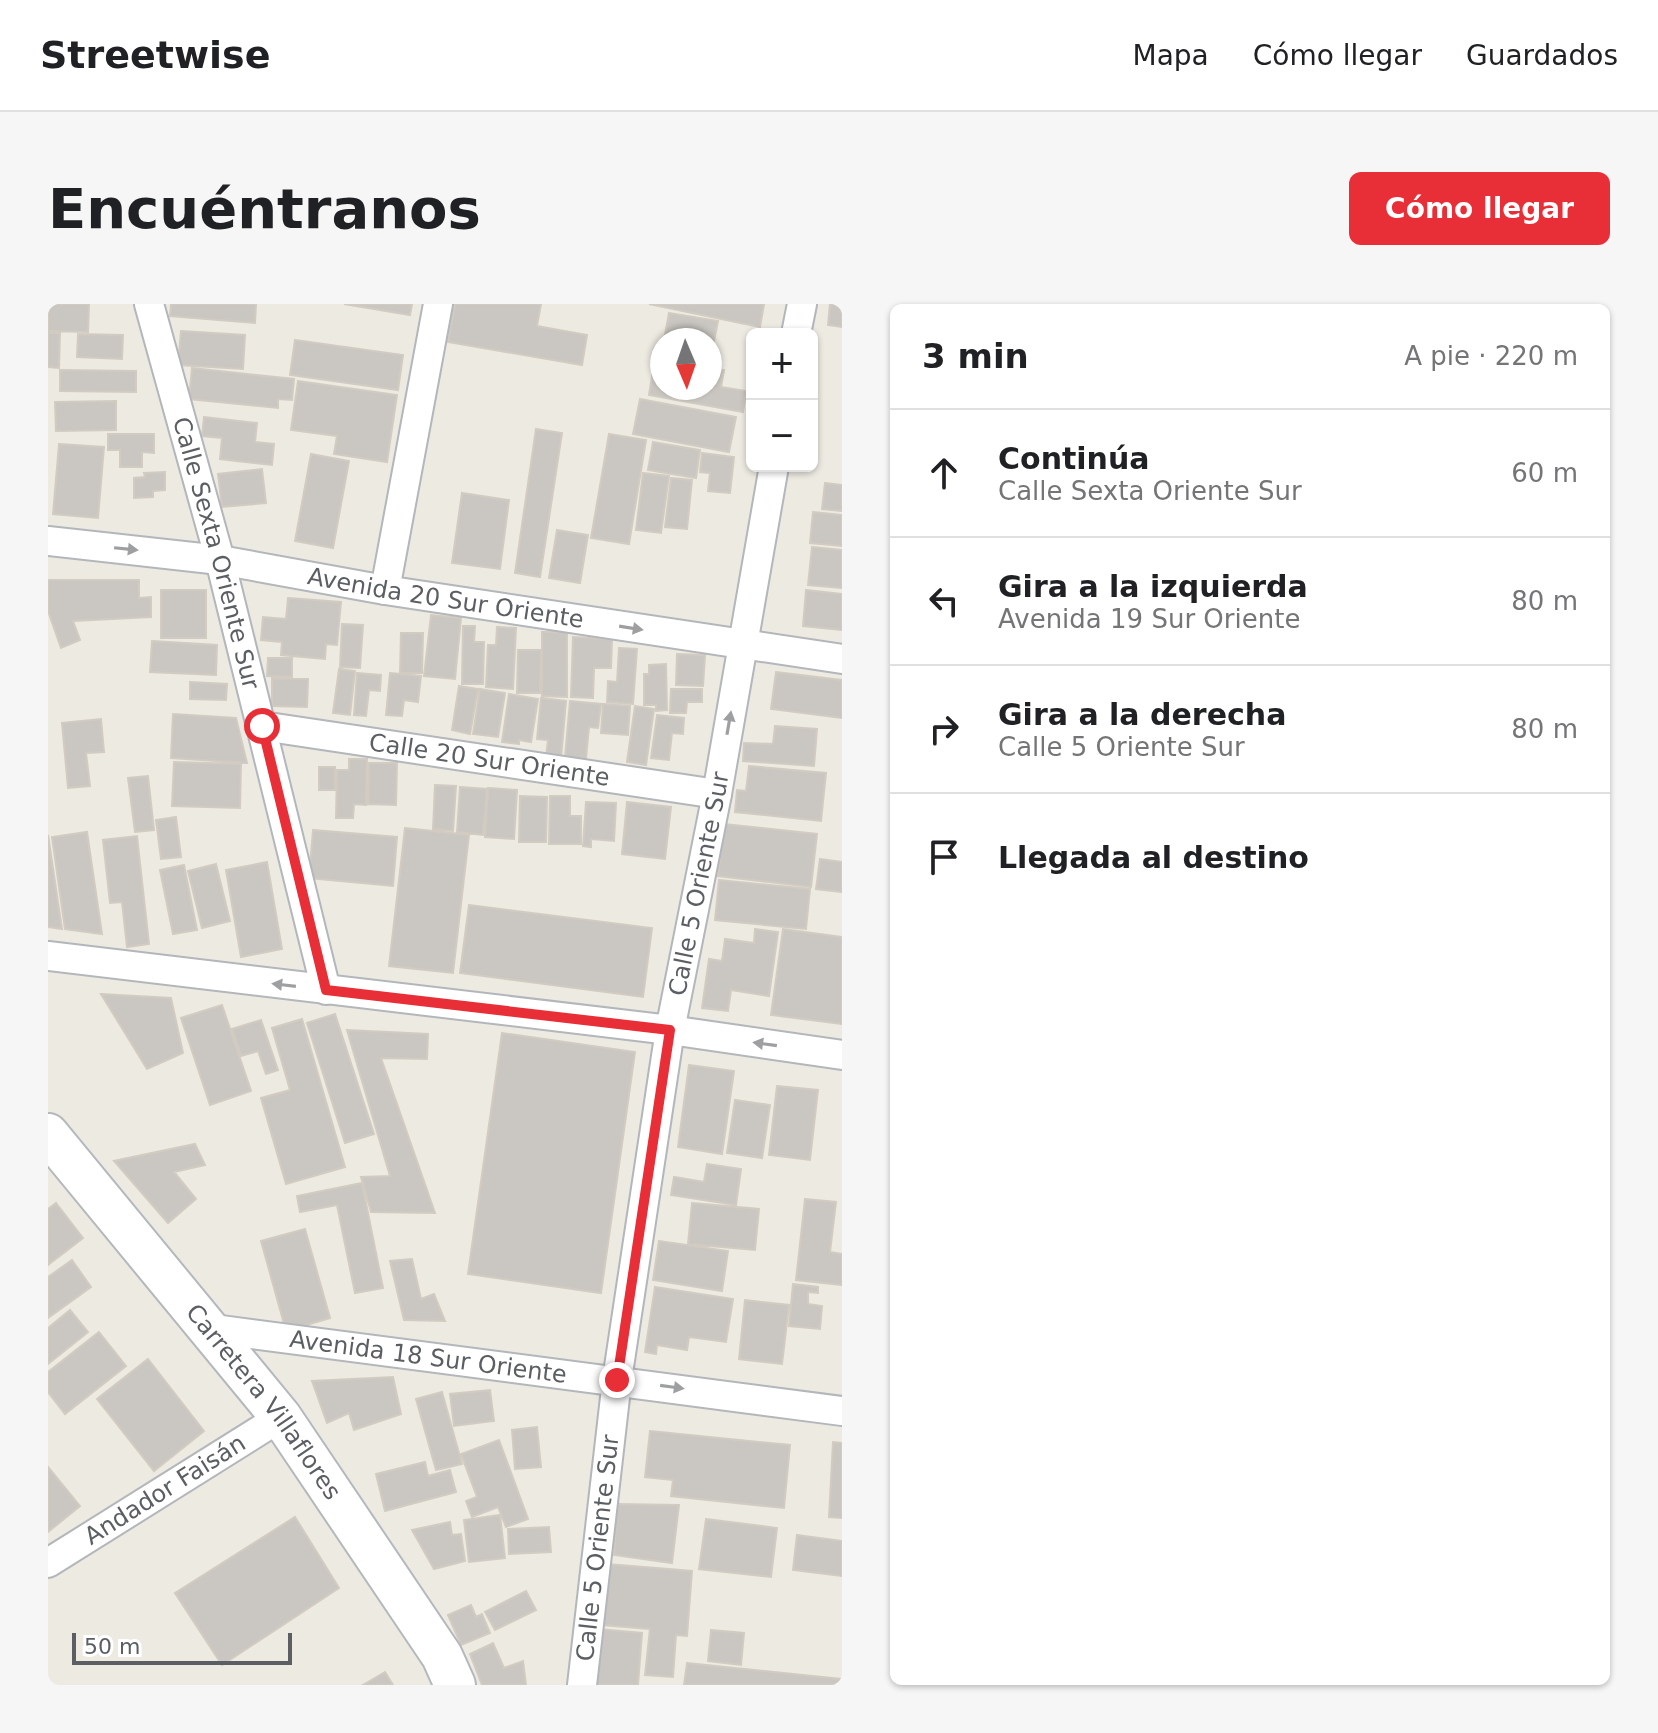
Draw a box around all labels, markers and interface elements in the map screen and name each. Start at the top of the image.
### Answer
text: Streetwise [40,33,271,77]
text: Mapa [1132,39,1209,72]
text: Cómo llegar [1253,39,1422,72]
text: Guardados [1466,39,1618,72]
button: Cómo llegar [1349,172,1610,245]
text: Encuéntranos [48,176,481,241]
north arrow [650,328,722,400]
map controls [746,328,818,472]
button: + [746,328,818,400]
text: 3 min [922,336,1029,376]
text: A pie · 220 m [1404,341,1578,371]
button: − [746,400,818,472]
street label: Calle Sexta Oriente Sur [167,414,265,692]
text: Continúa [998,441,1150,476]
icon: ahead [922,451,966,495]
text: 60 m [1511,458,1578,488]
text: Calle Sexta Oriente Sur [998,476,1302,506]
one-way arrow [113,543,138,556]
street label: Avenida 20 Sur Oriente [305,562,586,634]
text: Gira a la izquierda [998,569,1308,604]
icon: left [922,579,966,623]
text: 80 m [1511,586,1578,616]
text: Avenida 19 Sur Oriente [998,604,1300,634]
one-way arrow [619,622,644,634]
text: Gira a la derecha [998,697,1286,732]
icon: right [922,707,966,751]
route start [244,708,280,744]
one-way arrow [724,711,736,736]
text: 80 m [1511,714,1578,744]
street label: Calle 20 Sur Oriente [367,728,612,792]
text: Calle 5 Oriente Sur [998,732,1245,762]
street label: Calle 5 Oriente Sur [663,770,735,998]
icon: arrive [922,835,966,879]
text: Llegada al destino [998,840,1309,875]
one-way arrow [272,978,297,991]
one-way arrow [752,1037,777,1050]
street label: Carretera Villaflores [180,1299,347,1505]
street label: Avenida 18 Sur Oriente [288,1325,568,1389]
route end [599,1362,635,1398]
one-way arrow [660,1381,685,1394]
street label: Andador Faisán [79,1429,251,1551]
street label: Calle 5 Oriente Sur [571,1433,625,1663]
scale bar [72,1629,292,1665]
text: 50 m [84,1634,140,1659]

